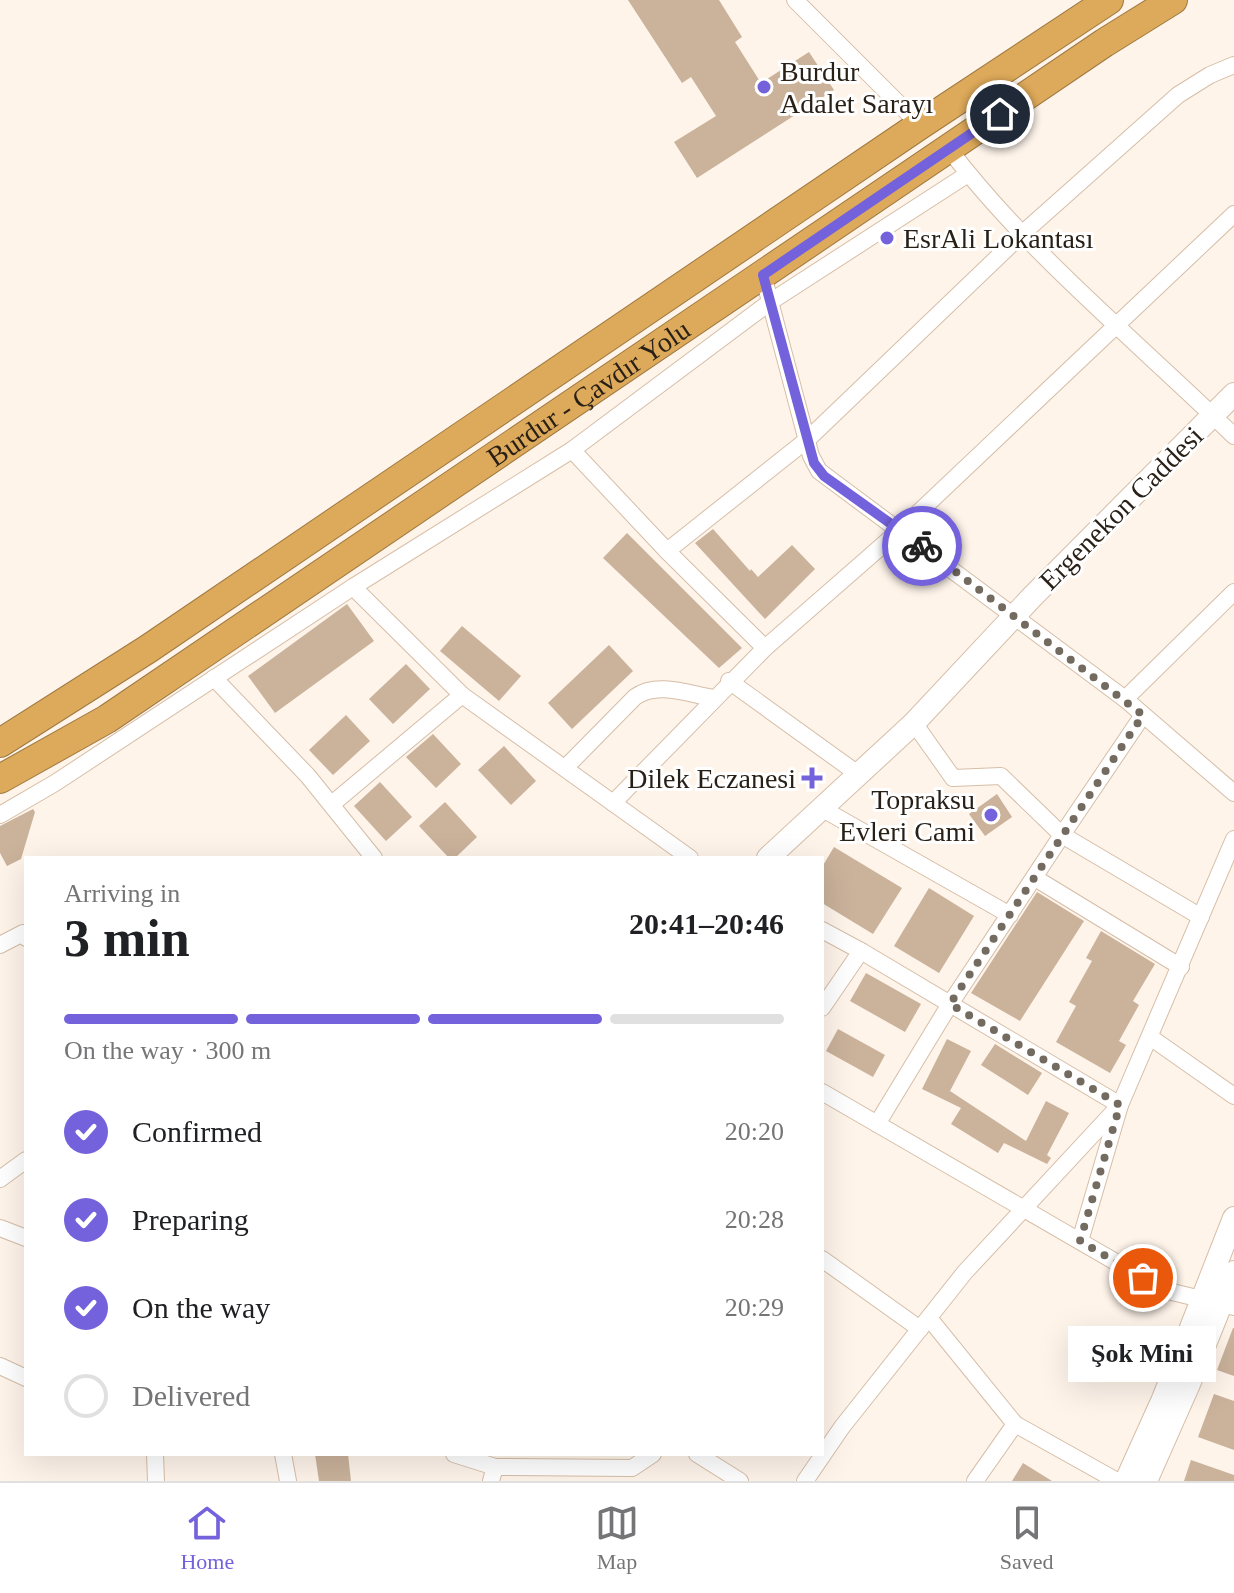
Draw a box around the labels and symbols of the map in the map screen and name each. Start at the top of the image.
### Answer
place label: Burdur Adalet Sarayı [780,56,933,119]
marker: Burdur Adalet Sarayı [755,78,773,96]
pin [966,80,1034,148]
place label: EsrAli Lokantası [903,223,1094,254]
marker: EsrAli Lokantası [878,229,896,247]
street label: Burdur - Çavdır Yolu [481,313,695,472]
street label: Ergenekon Caddesi [1033,420,1209,596]
courier [882,506,962,586]
place label: Dilek Eczanesi [627,763,796,794]
marker: Dilek Eczanesi [803,769,821,787]
place label: Topraksu Evleri Cami [839,784,975,847]
marker: Topraksu Evleri Cami [982,806,1000,824]
pin [1109,1244,1177,1312]
callout: Şok Mini [1069,1326,1217,1382]

